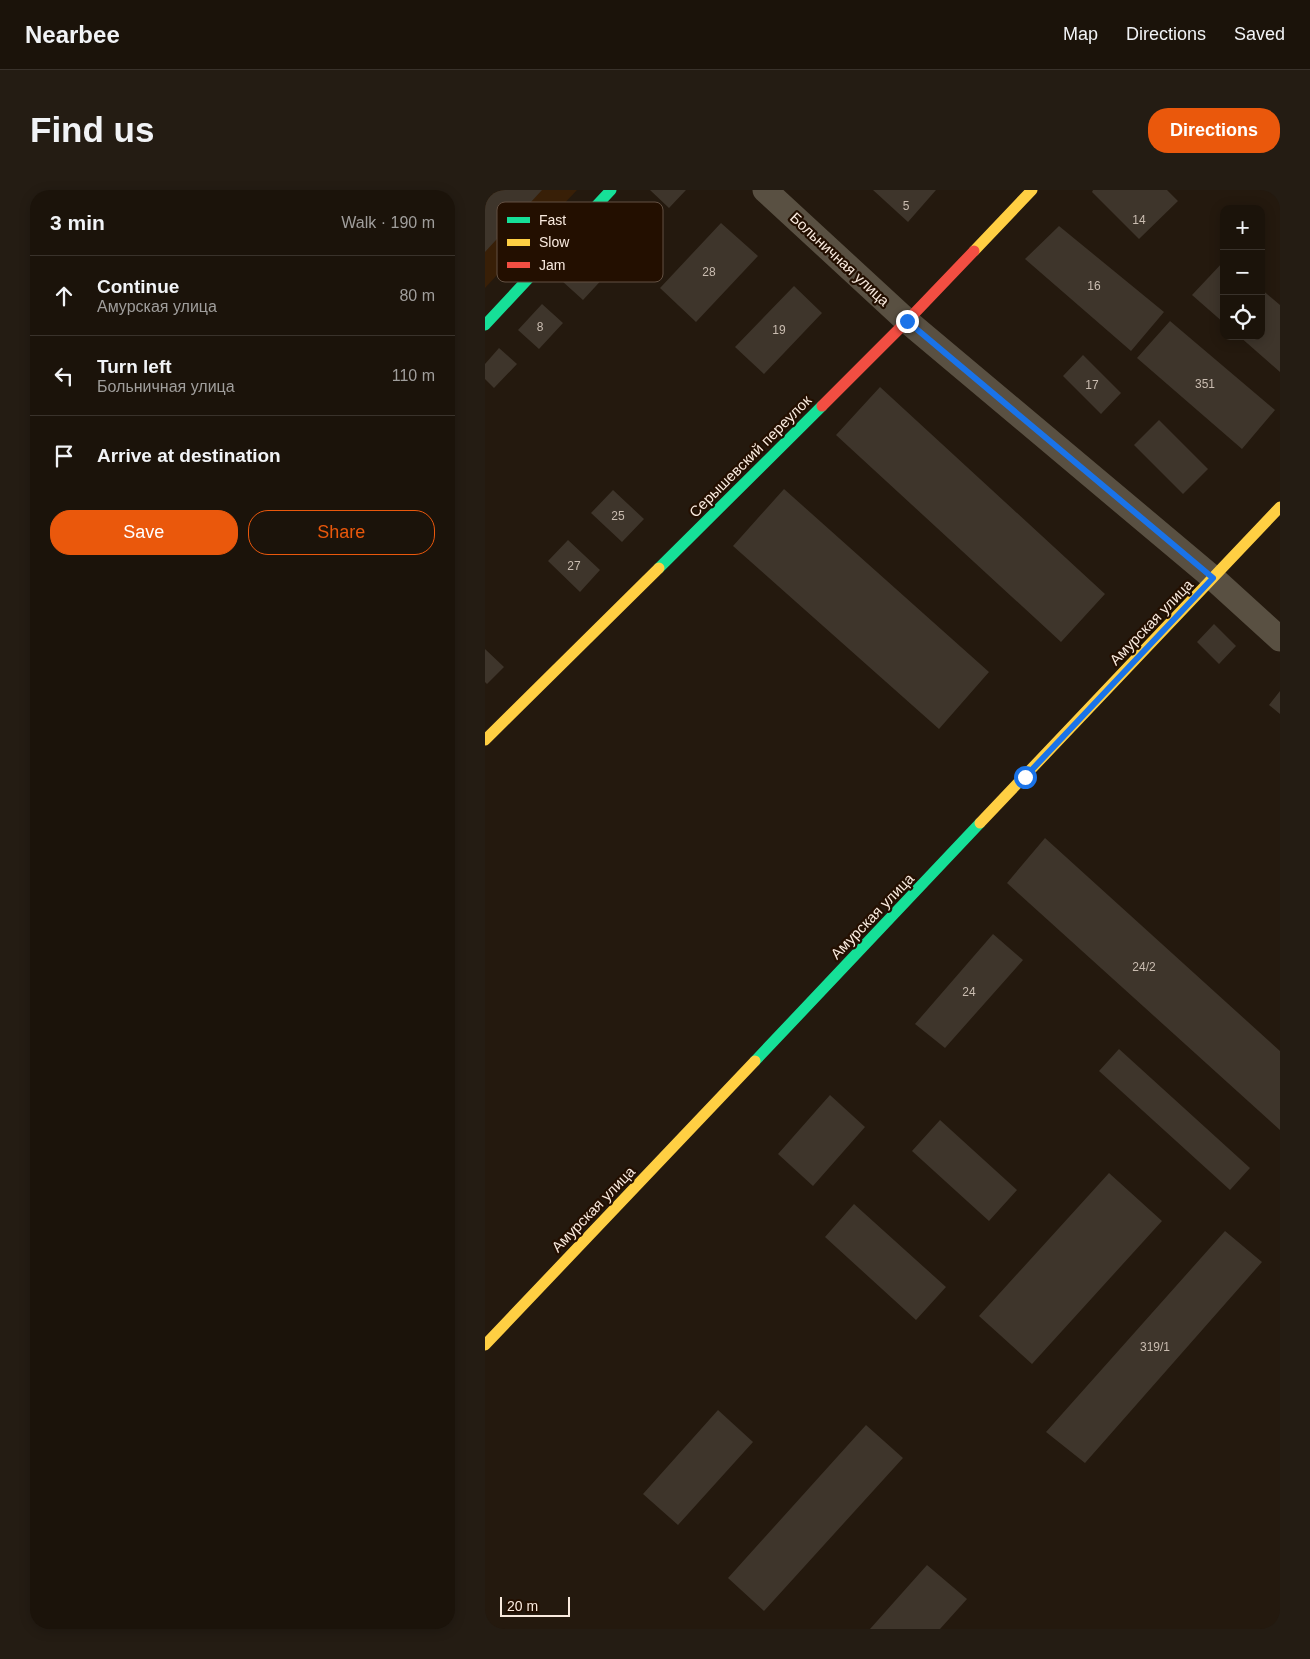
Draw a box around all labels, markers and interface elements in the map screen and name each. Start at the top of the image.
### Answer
text: Nearbee [25,21,120,48]
text: Map [1063,24,1098,44]
text: Directions [1126,24,1206,44]
text: Saved [1234,24,1285,44]
button: Directions [1148,108,1280,153]
text: Find us [30,110,154,149]
house number: 5 [903,199,910,213]
legend [497,202,663,282]
map controls [1220,205,1265,340]
button: + [1220,205,1265,250]
street label: Больничная улица [787,209,893,310]
text: 3 min [50,211,105,234]
text: Fast [539,212,566,228]
house number: 14 [1132,213,1146,227]
text: Walk · 190 m [341,214,435,231]
text: Slow [539,234,570,250]
button: − [1220,250,1265,295]
text: Jam [539,257,565,273]
house number: 28 [702,265,716,279]
text: Continue [97,276,179,297]
house number: 16 [1087,279,1101,293]
icon: ahead [50,282,78,310]
text: 80 m [399,287,435,304]
button: locate [1220,295,1265,340]
text: Амурская улица [97,298,217,315]
route end [896,310,919,333]
house number: 8 [537,320,544,334]
house number: 19 [772,323,786,337]
text: Turn left [97,356,172,377]
icon: left [50,362,78,390]
text: 110 m [392,367,435,384]
house number: 351 [1195,377,1215,391]
text: Больничная улица [97,378,235,395]
house number: 17 [1085,378,1099,392]
street label: Серышевский переулок [685,391,815,521]
icon: arrive [50,442,78,470]
text: Arrive at destination [97,445,281,466]
house number: 25 [611,509,625,523]
button: Save [50,510,238,555]
button: Share [248,510,435,555]
house number: 27 [567,559,581,573]
street label: Амурская улица [1106,575,1197,668]
route start [1014,766,1037,789]
street label: Амурская улица [827,869,918,962]
house number: 24/2 [1132,960,1156,974]
house number: 24 [962,985,976,999]
street label: Амурская улица [548,1162,639,1255]
house number: 319/1 [1140,1340,1170,1354]
scale bar [500,1594,570,1617]
text: 20 m [507,1598,538,1614]

